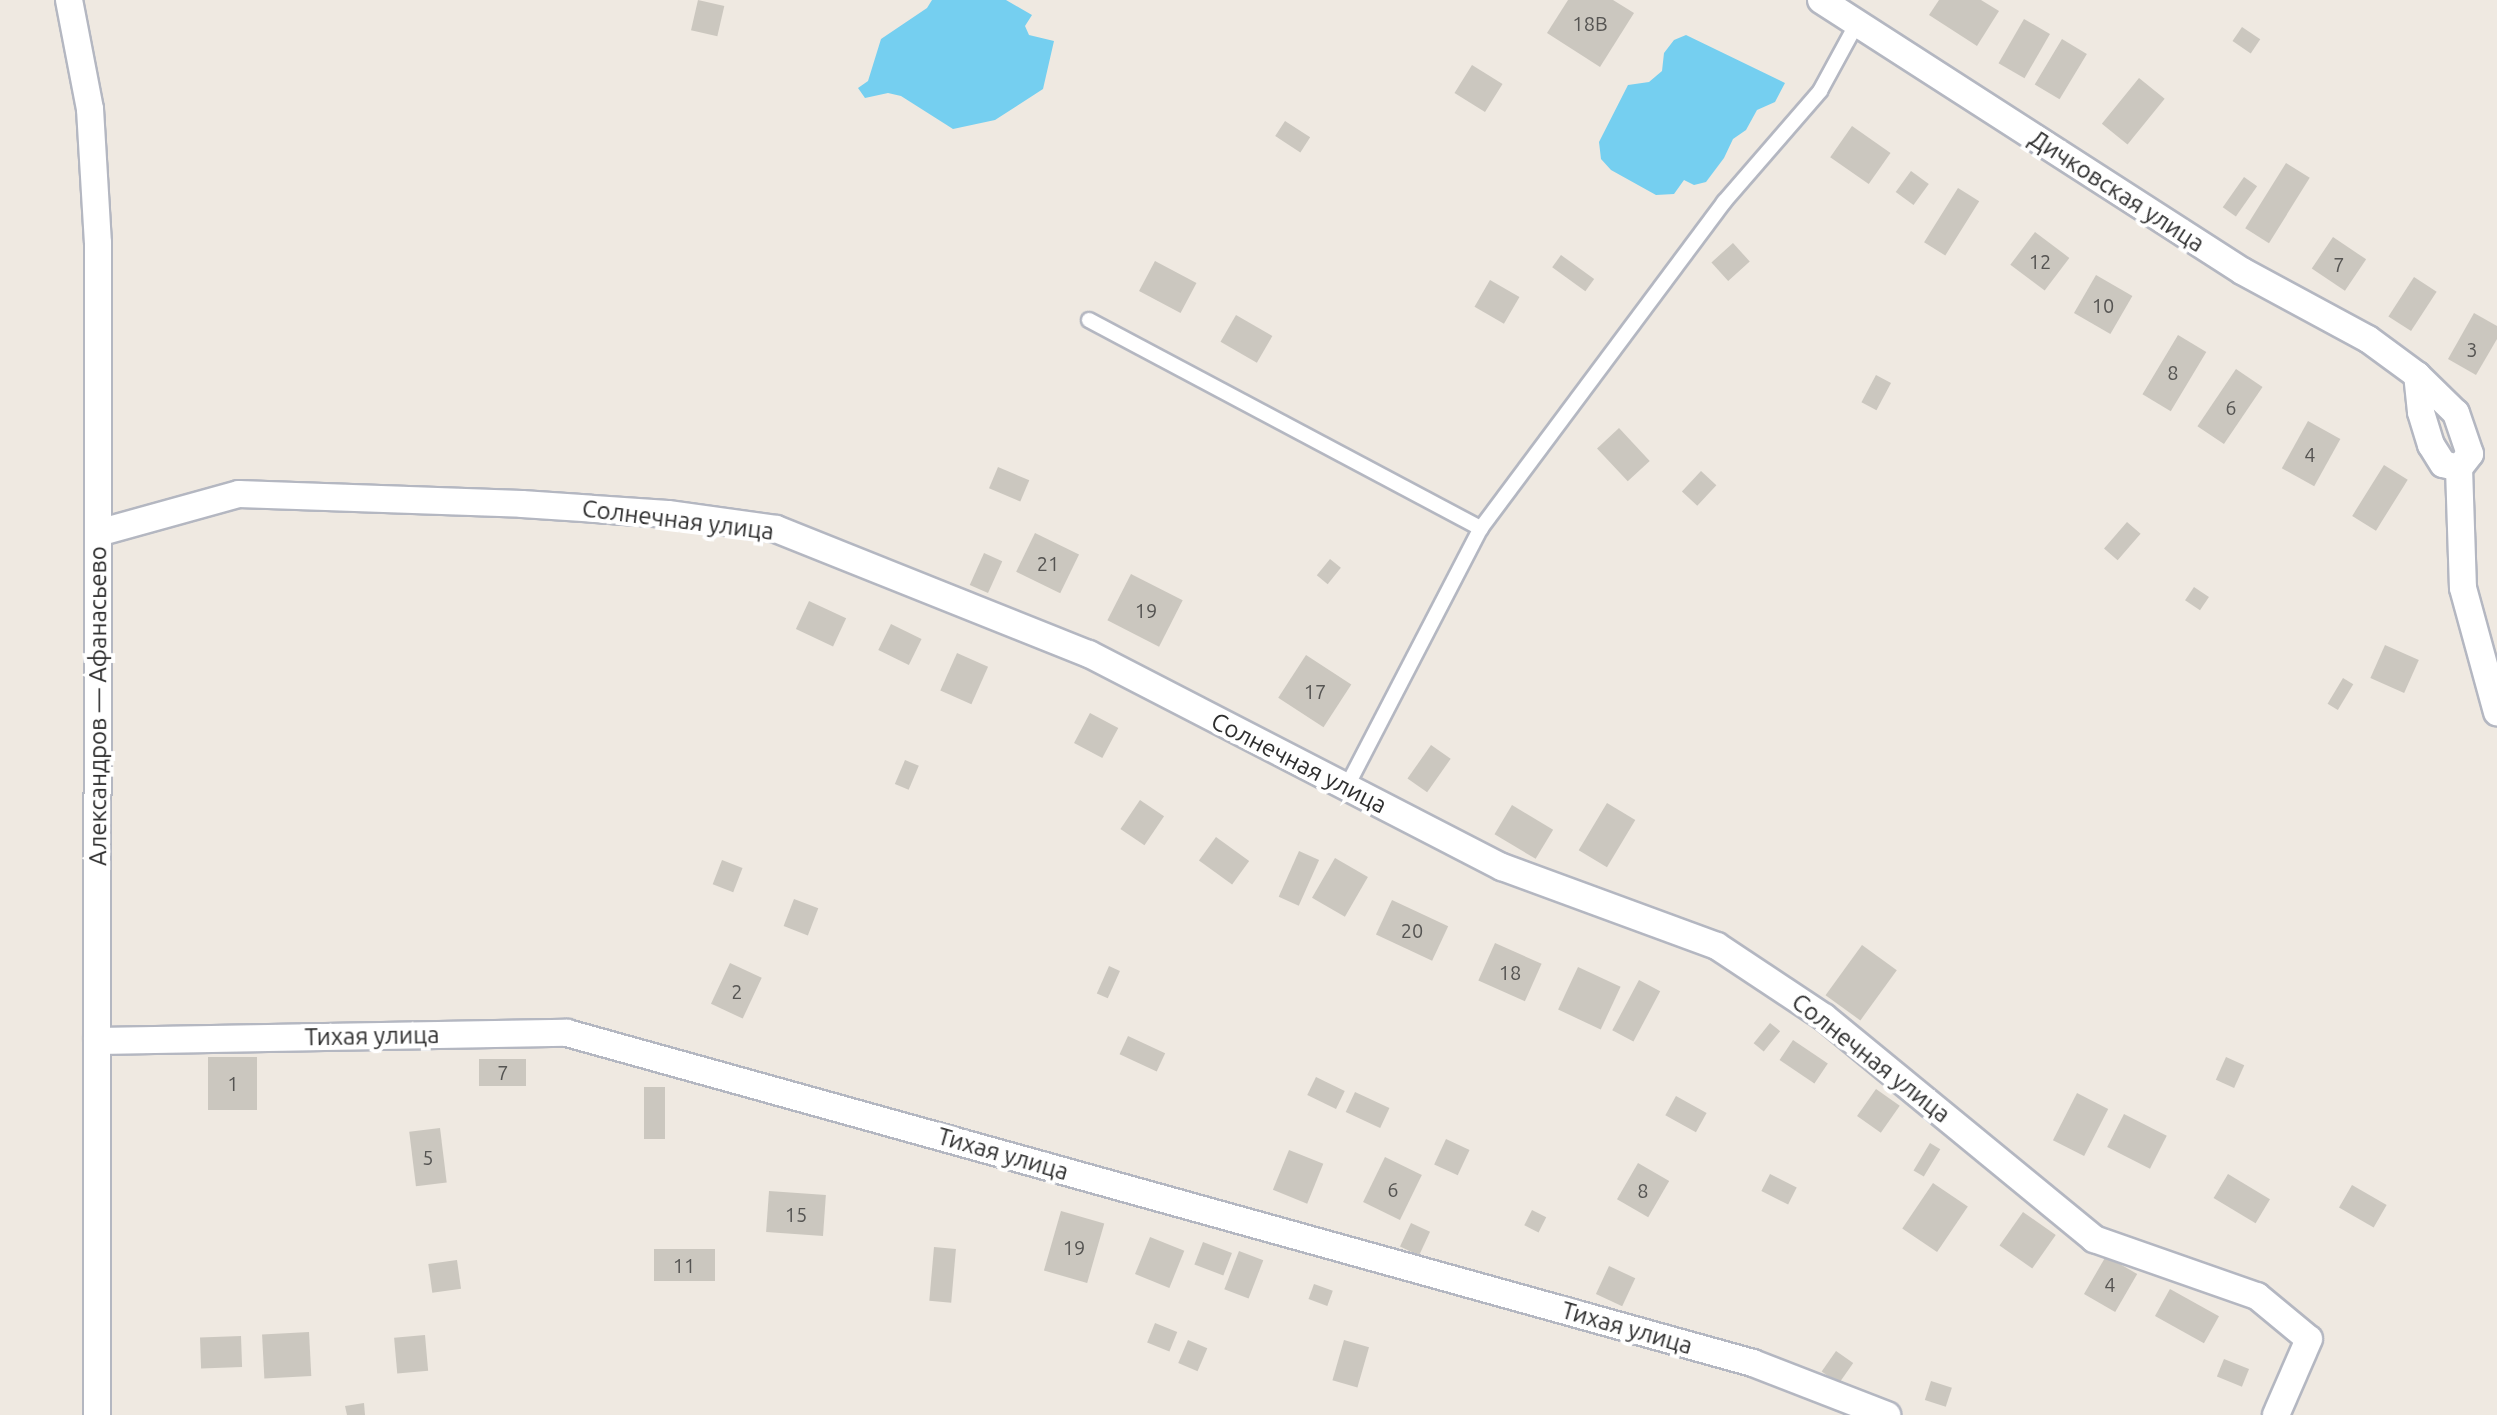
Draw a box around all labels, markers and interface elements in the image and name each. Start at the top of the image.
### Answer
house number: 18В [1572,11,1608,35]
street label: Дичковская улица [2024,124,2210,258]
house number: 12 [2029,249,2051,273]
house number: 7 [2333,252,2345,276]
house number: 10 [2092,293,2114,317]
house number: 3 [2466,337,2478,361]
house number: 8 [2167,360,2179,384]
house number: 6 [2225,395,2237,419]
house number: 4 [2304,442,2316,466]
street label: Солнечная улица [580,494,776,546]
street label: Александров — Афанасьево [84,546,112,866]
house number: 21 [1037,551,1059,575]
house number: 19 [1135,598,1157,622]
house number: 17 [1304,679,1326,703]
street label: Солнечная улица [1206,706,1392,820]
house number: 20 [1401,918,1423,942]
house number: 18 [1499,960,1521,984]
house number: 2 [731,979,743,1003]
street label: Солнечная улица [1786,987,1956,1129]
street label: Тихая улица [304,1020,440,1052]
house number: 7 [497,1060,509,1084]
house number: 1 [227,1071,239,1095]
street label: Тихая улица [934,1122,1072,1186]
house number: 5 [422,1145,434,1169]
house number: 6 [1387,1177,1399,1201]
house number: 8 [1637,1178,1649,1202]
house number: 15 [785,1202,807,1226]
house number: 19 [1063,1235,1085,1259]
house number: 11 [673,1253,695,1277]
house number: 4 [2104,1272,2116,1296]
street label: Тихая улица [1558,1296,1696,1360]

